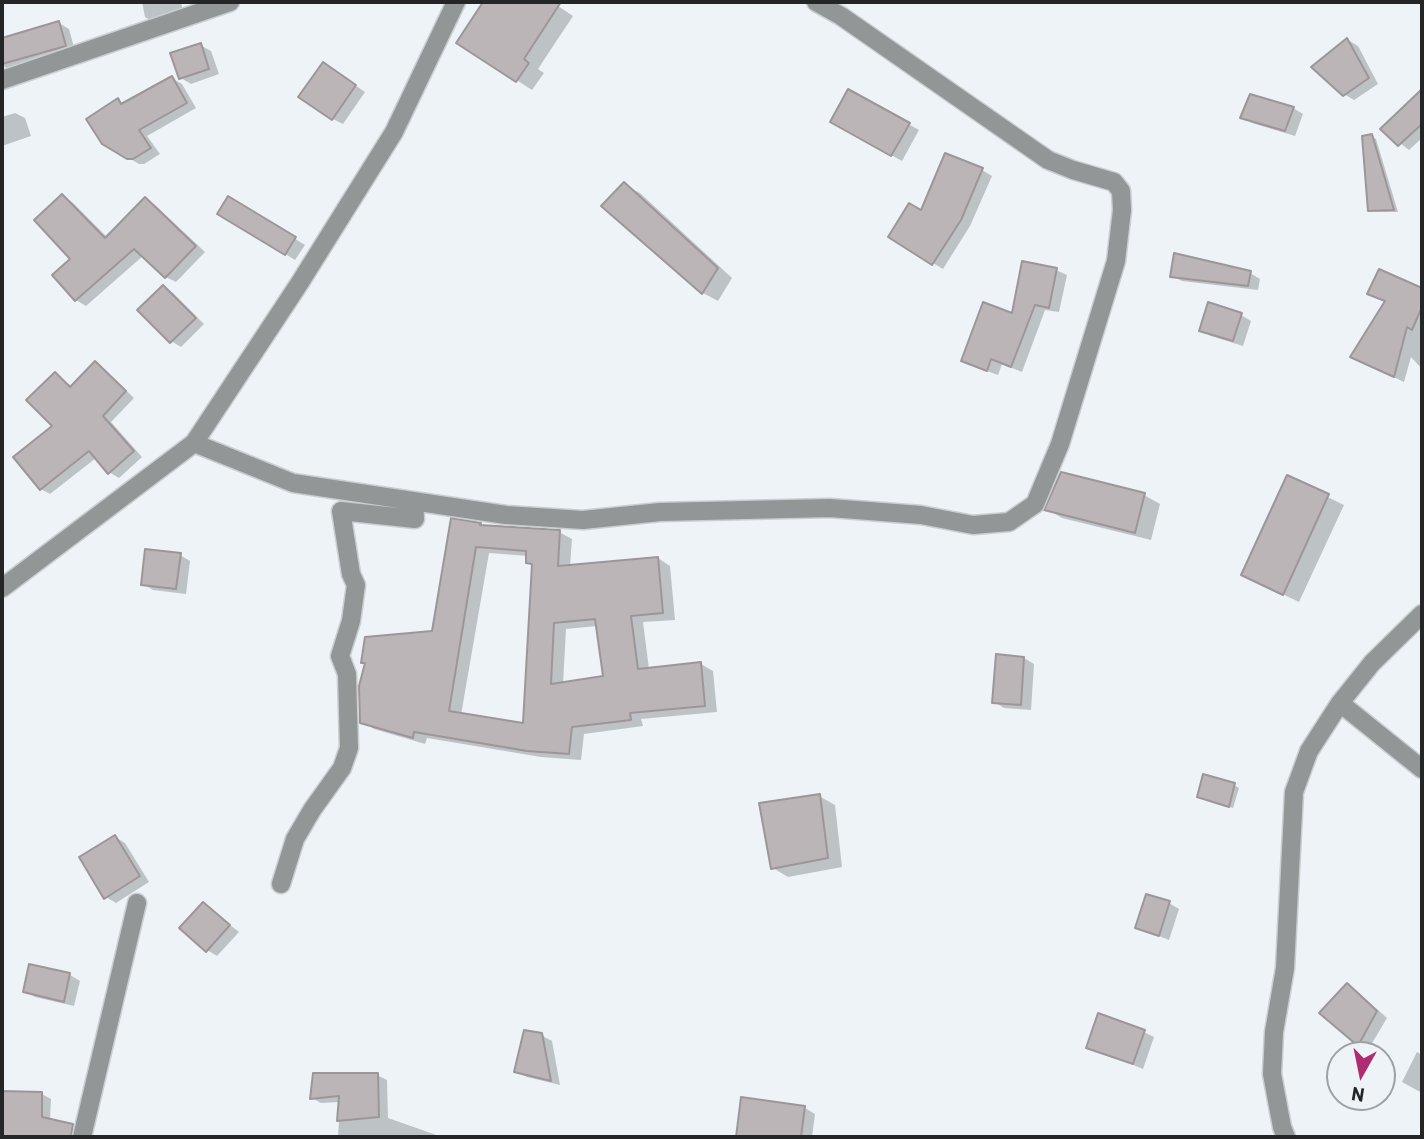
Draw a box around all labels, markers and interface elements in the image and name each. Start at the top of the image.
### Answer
north arrow [1326,1041,1396,1111]
text: N [1350,1083,1366,1108]

